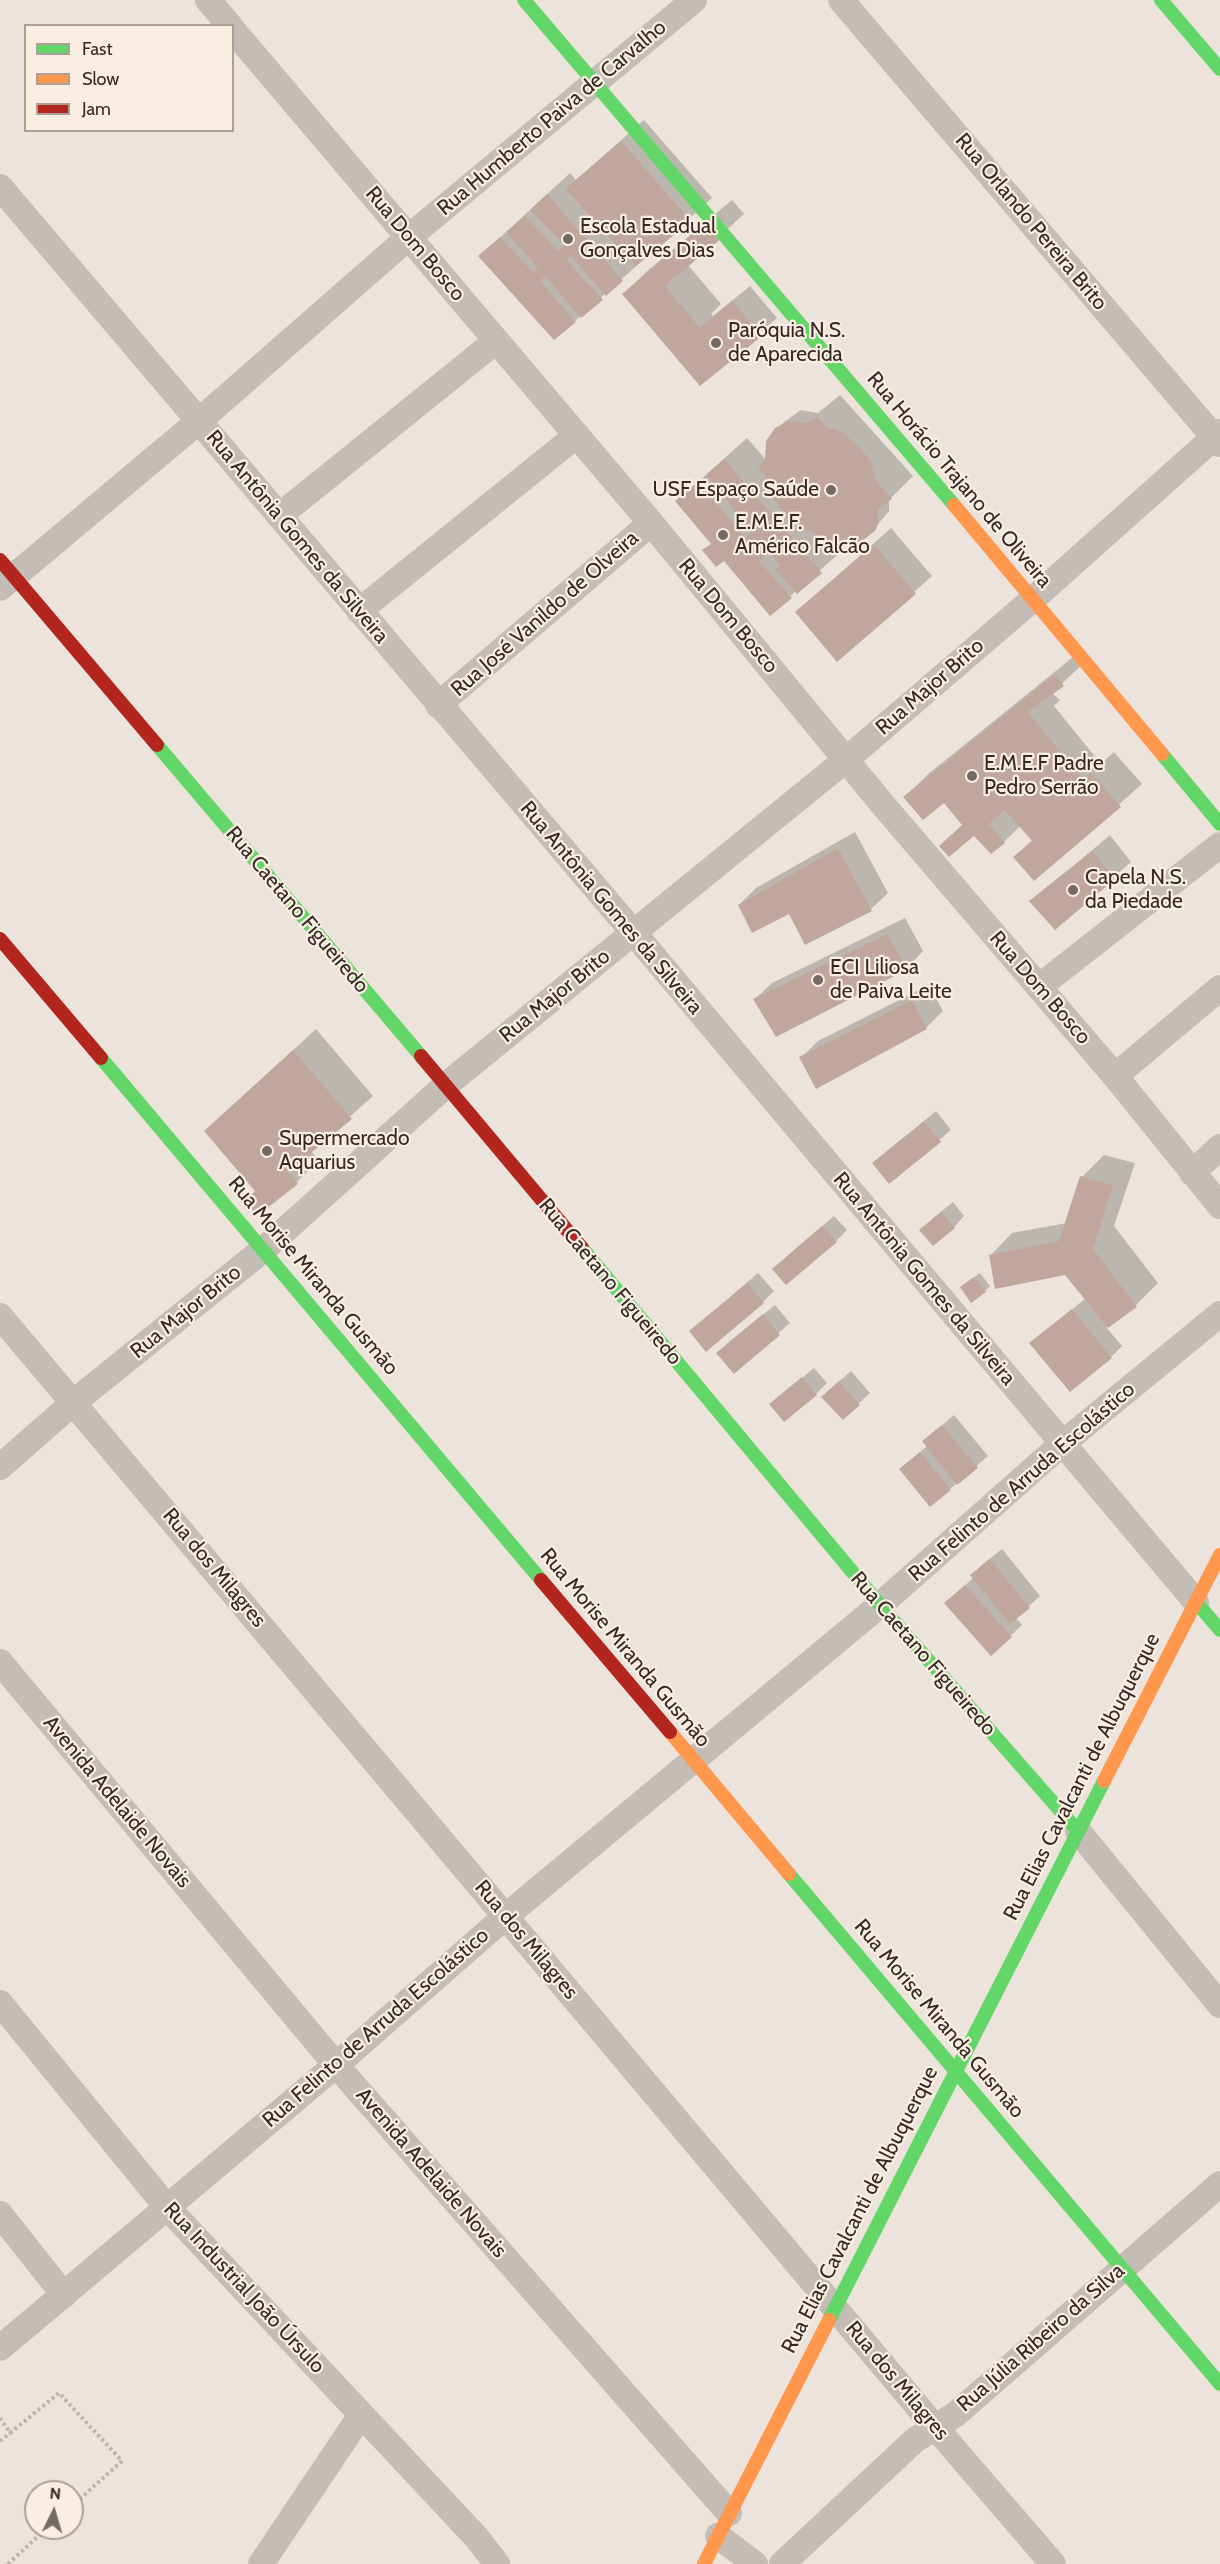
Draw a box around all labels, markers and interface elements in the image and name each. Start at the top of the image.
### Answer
street label: Rua Humberto Paiva de Carvalho [433,15,671,221]
legend [24,24,234,132]
text: Fast [82,38,113,60]
text: Slow [82,68,119,90]
text: Jam [82,98,111,120]
street label: Rua Orlando Pereira Brito [950,128,1112,316]
street label: Rua Dom Bosco [360,182,470,306]
place label: Escola Estadual Gonçalves Dias [580,214,716,264]
marker: Escola Estadual Gonçalves Dias [561,232,575,246]
place label: Paróquia N.S. de Aparecida [728,318,845,368]
marker: Paróquia N.S. de Aparecida [709,336,723,350]
street label: Rua Horácio Trajano de Oliveira [861,367,1057,593]
street label: Rua Antônia Gomes da Silveira [201,425,393,649]
place label: USF Espaço Saúde [652,477,819,503]
marker: USF Espaço Saúde [824,483,838,497]
place label: E.M.E.F. Américo Falcão [735,510,870,560]
street label: Rua José Vanildo de Olveira [446,526,644,702]
marker: E.M.E.F. Américo Falcão [716,528,730,542]
street label: Rua Dom Bosco [673,554,783,678]
street label: Rua Major Brito [871,633,989,741]
place label: E.M.E.F Padre Pedro Serrão [984,751,1104,801]
marker: E.M.E.F Padre Pedro Serrão [965,769,979,783]
street label: Rua Antônia Gomes da Silveira [515,796,707,1020]
street label: Rua Caetano Figueiredo [220,822,374,998]
place label: Capela N.S. da Piedade [1085,865,1186,915]
marker: Capela N.S. da Piedade [1066,883,1080,897]
street label: Rua Dom Bosco [984,926,1096,1050]
street label: Rua Major Brito [495,944,615,1048]
place label: ECI Liliosa de Paiva Leite [830,955,952,1005]
marker: ECI Liliosa de Paiva Leite [811,973,825,987]
place label: Supermercado Aquarius [279,1126,410,1176]
marker: Supermercado Aquarius [260,1144,274,1158]
street label: Rua Antônia Gomes da Silveira [828,1167,1020,1391]
street label: Rua Morise Miranda Gusmão [222,1172,404,1380]
street label: Rua Caetano Figueiredo [533,1194,687,1370]
street label: Rua Major Brito [126,1260,246,1364]
street label: Rua Felinto de Arruda Escolástico [904,1377,1140,1587]
street label: Rua dos Milagres [157,1503,271,1633]
street label: Rua Morise Miranda Gusmão [534,1544,716,1752]
street label: Rua Caetano Figueiredo [845,1567,1001,1741]
street label: Rua Elias Cavalcanti de Albuquerque [998,1629,1166,1925]
street label: Avenida Adelaide Novais [38,1711,196,1893]
street label: Rua dos Milagres [469,1875,583,2005]
street label: Rua Morise Miranda Gusmão [848,1915,1030,2123]
street label: Rua Felinto de Arruda Escolástico [258,1923,494,2133]
street label: Rua Elias Cavalcanti de Albuquerque [776,2062,944,2358]
street label: Avenida Adelaide Novais [350,2083,512,2263]
street label: Rua Industrial João Úrsulo [158,2197,330,2379]
street label: Rua Júlia Ribeiro da Silva [952,2259,1130,2417]
street label: Rua dos Milagres [840,2316,954,2446]
north arrow [24,2480,84,2540]
text: N [49,2484,62,2504]

